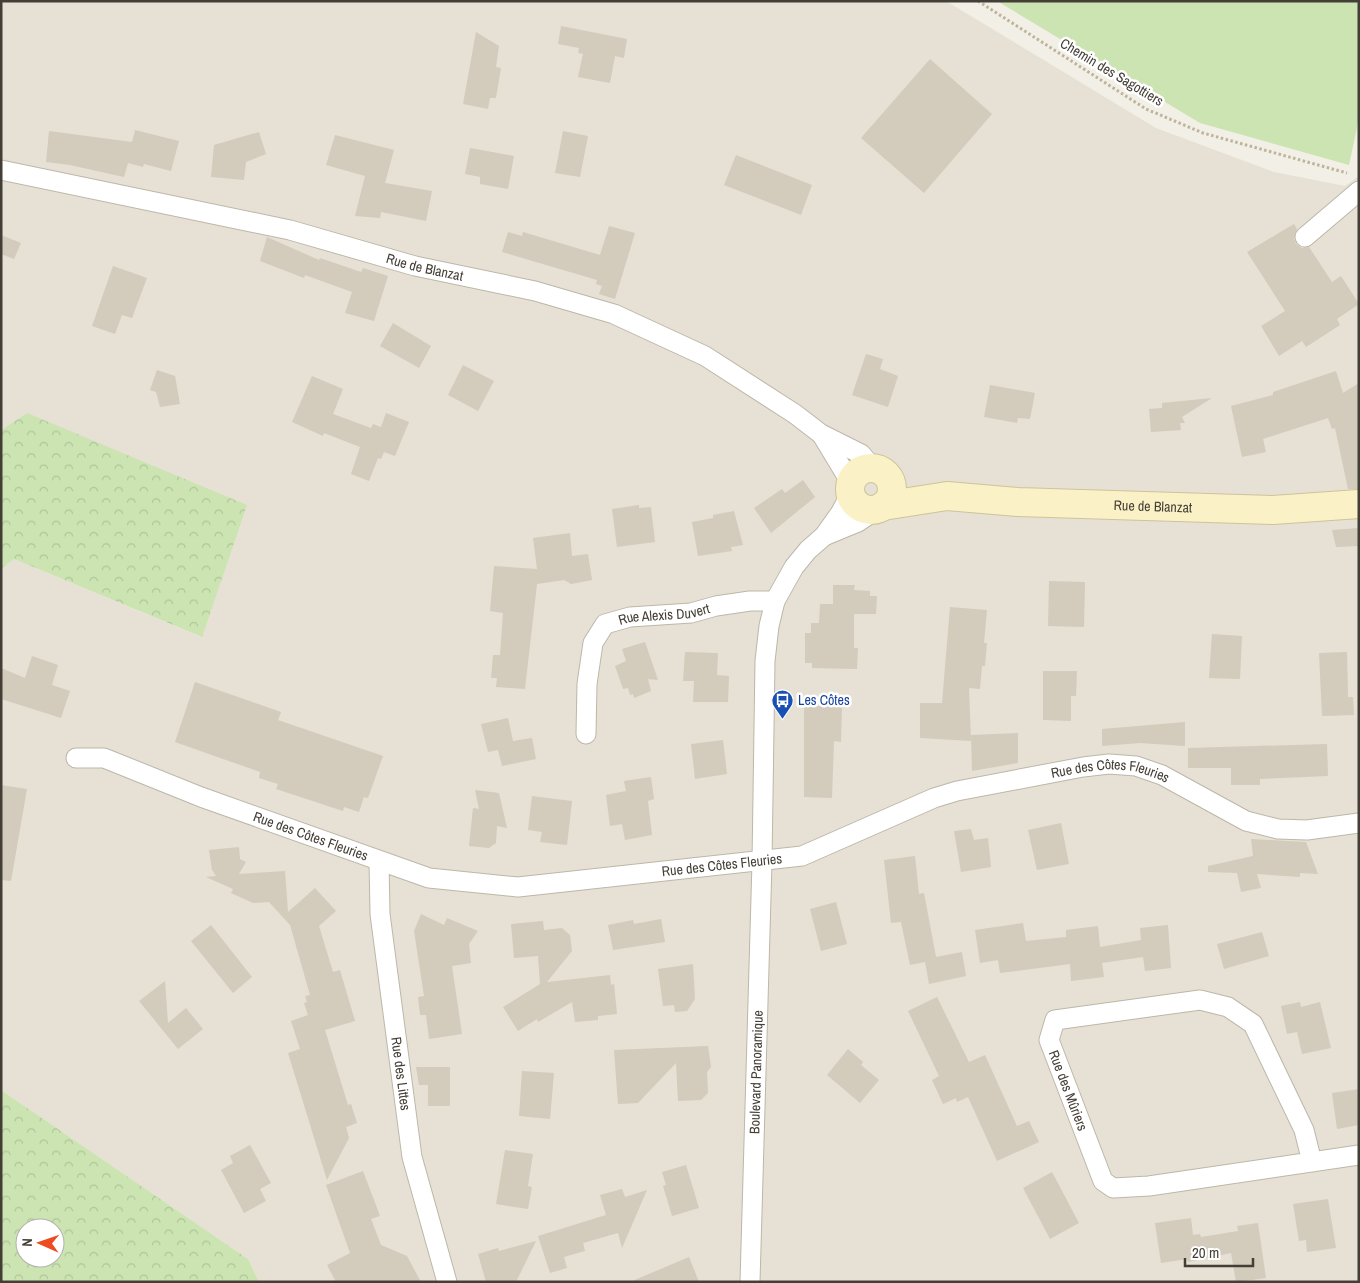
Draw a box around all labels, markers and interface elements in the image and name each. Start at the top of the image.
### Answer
street label: Chemin des Sagottiers [1057,34,1167,110]
street label: Rue de Blanzat [384,249,465,285]
street label: Rue de Blanzat [1113,496,1192,516]
street label: Rue Alexis Duvert [616,599,712,629]
bus stop icon: Les Côtes [770,688,794,719]
place label: Les Côtes [798,691,850,709]
street label: Rue des Côtes Fleuries [1049,755,1173,787]
street label: Rue des Côtes Fleuries [251,807,371,865]
street label: Rue des Côtes Fleuries [661,849,783,880]
street label: Boulevard Panoramique [745,1010,767,1134]
street label: Rue des Littes [387,1036,415,1112]
street label: Rue des Mûriers [1045,1048,1092,1134]
north arrow [15,1218,65,1268]
scale bar [1185,1236,1252,1268]
text: N [18,1238,36,1247]
text: 20 m [1192,1242,1219,1263]

